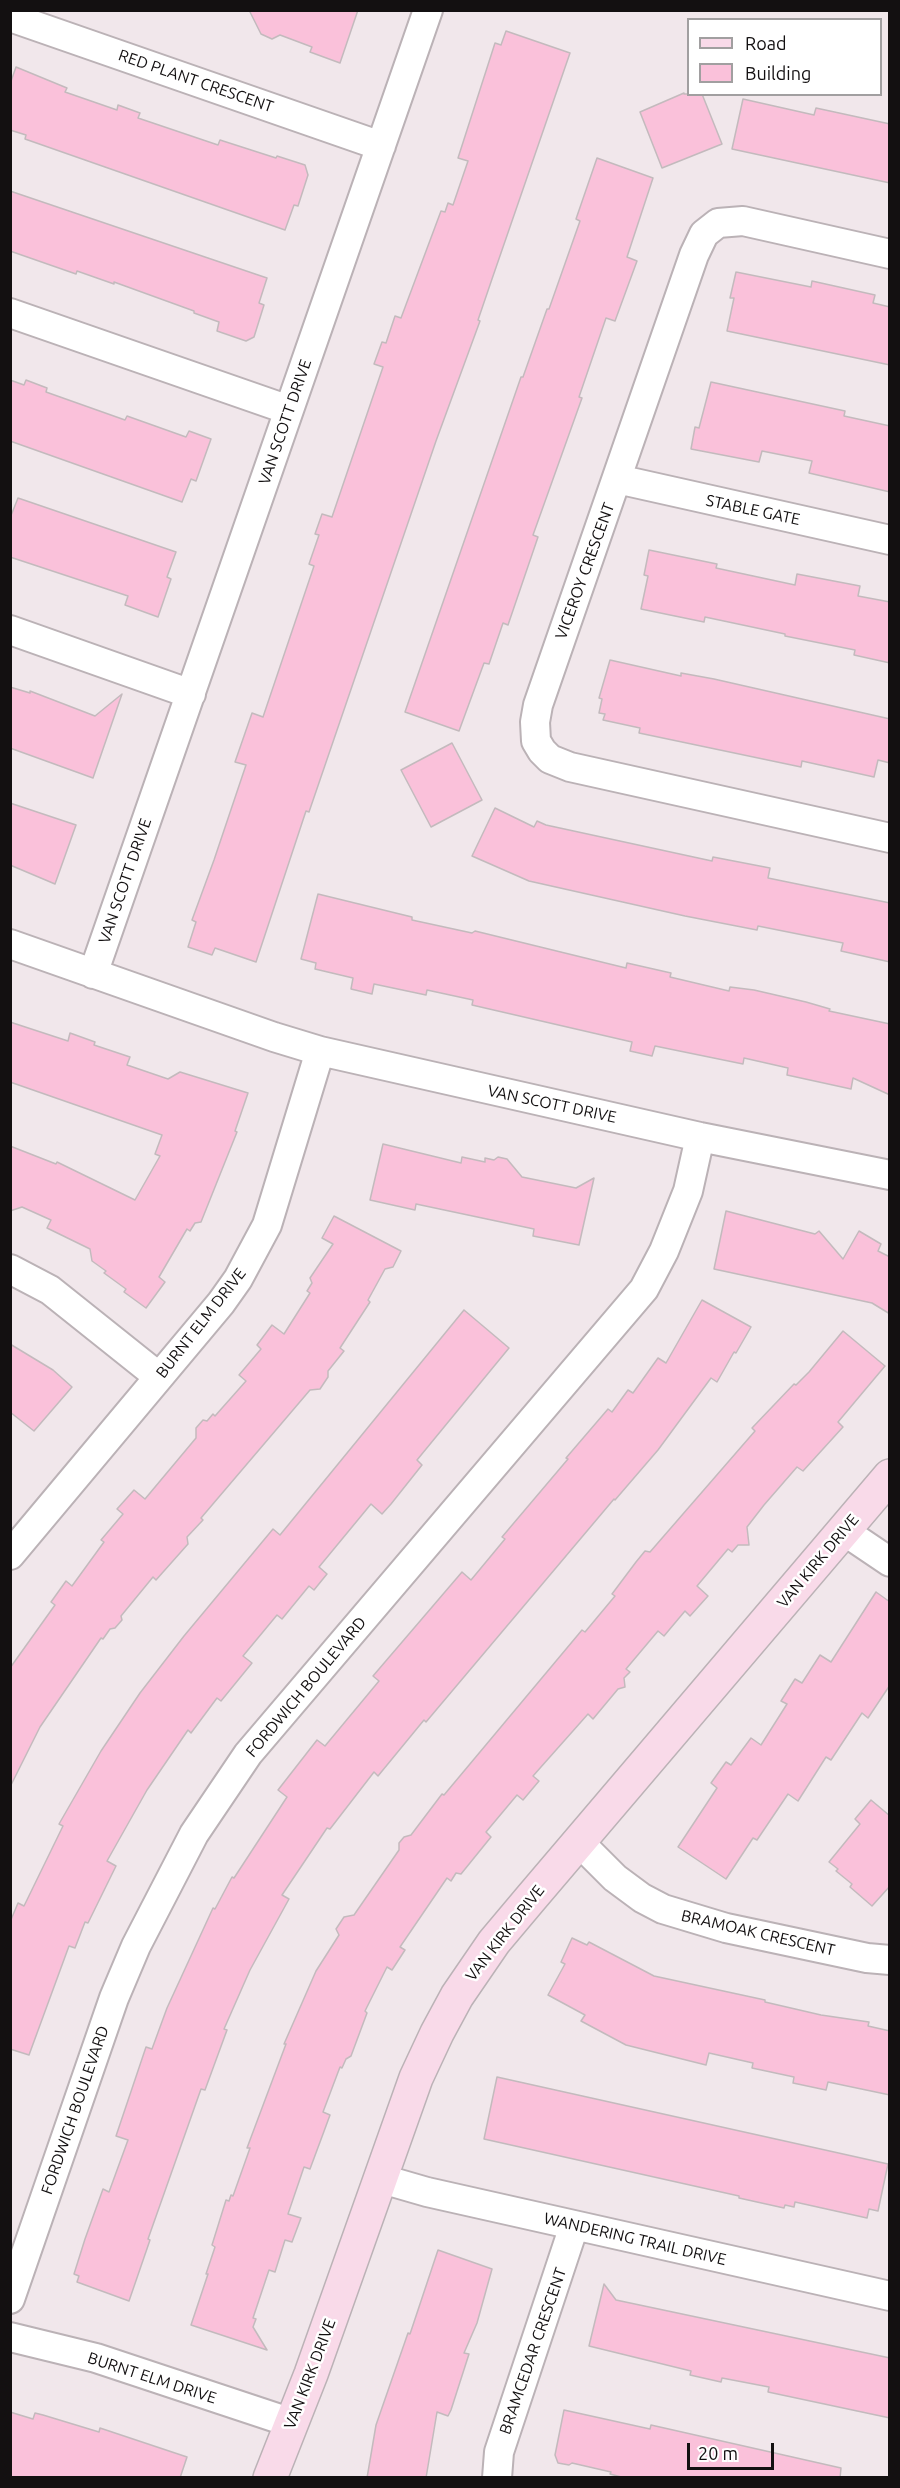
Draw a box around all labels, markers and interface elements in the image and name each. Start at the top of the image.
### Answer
legend [687,18,882,96]
text: Road [745,33,787,53]
street label: RED PLANT CRESCENT [116,45,276,117]
text: Building [745,63,811,83]
street label: VAN SCOTT DRIVE [255,357,315,487]
street label: STABLE GATE [704,491,802,529]
street label: VICEROY CRESCENT [551,500,619,642]
street label: VAN SCOTT DRIVE [95,816,155,946]
street label: VAN SCOTT DRIVE [486,1081,618,1127]
street label: BURNT ELM DRIVE [152,1264,250,1382]
street label: VAN KIRK DRIVE [773,1510,863,1612]
street label: FORDWICH BOULEVARD [242,1613,370,1761]
street label: VAN KIRK DRIVE [462,1881,548,1985]
street label: BRAMOAK CRESCENT [679,1906,837,1960]
street label: FORDWICH BOULEVARD [37,2023,113,2197]
street label: WANDERING TRAIL DRIVE [542,2209,728,2269]
street label: BRAMCEDAR CRESCENT [495,2265,571,2437]
street label: VAN KIRK DRIVE [280,2316,340,2432]
street label: BURNT ELM DRIVE [85,2348,219,2408]
scale bar [690,2431,777,2469]
text: 20 m [698,2443,738,2463]

